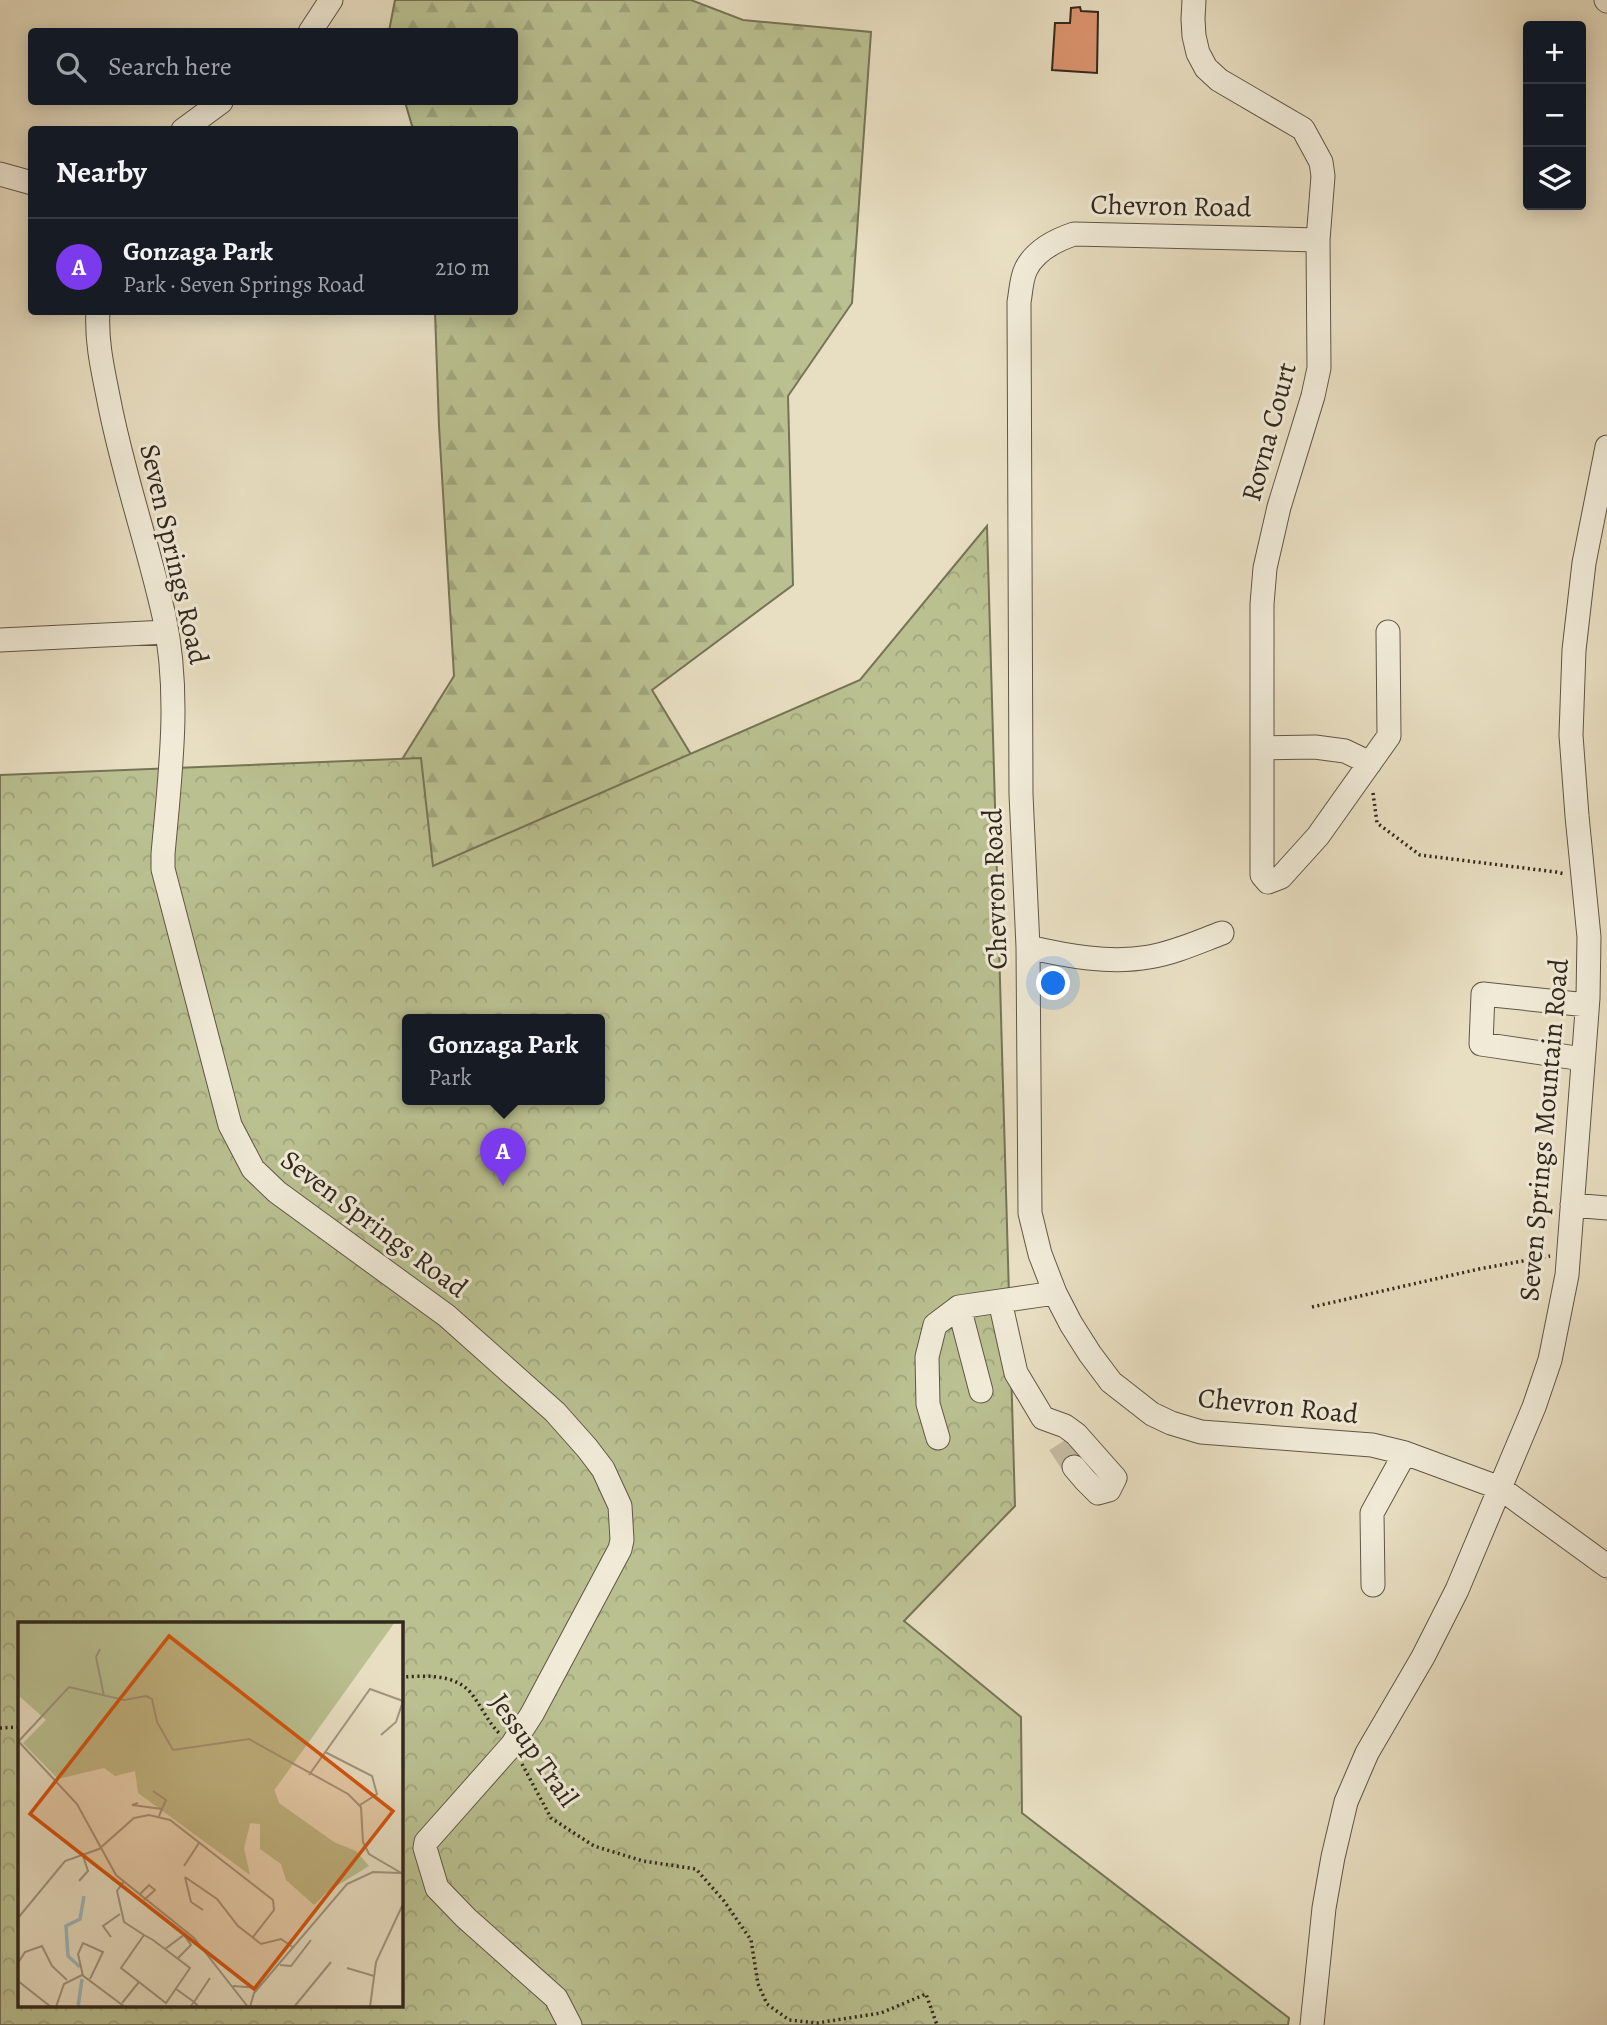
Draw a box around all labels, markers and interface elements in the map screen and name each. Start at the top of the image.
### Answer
map controls [1523,21,1586,210]
button: + [1523,21,1586,84]
search box [28,28,518,105]
icon: search [52,48,90,86]
text: Search here [108,49,232,84]
button: − [1523,84,1586,147]
button: layers [1523,147,1586,210]
text: Nearby [56,152,147,192]
street label: Chevron Road [1090,186,1253,226]
text: Gonzaga Park [123,234,273,269]
text: A [72,252,86,283]
text: 210 m [435,252,490,283]
text: Park · Seven Springs Road [123,269,365,300]
street label: Rovna Court [1232,358,1306,506]
street label: Seven Springs Road [130,440,218,669]
street label: Chevron Road [973,807,1017,970]
street label: Seven Springs Mountain Road [1510,956,1578,1303]
your location [1036,966,1070,1000]
popup [402,1014,605,1105]
text: Gonzaga Park [428,1027,579,1062]
text: Park [428,1062,472,1093]
pin: A [480,1128,526,1186]
street label: Seven Springs Road [273,1141,476,1307]
street label: Chevron Road [1196,1379,1361,1433]
inset map [18,1622,402,2008]
street label: Jessup Trail [481,1685,587,1815]

